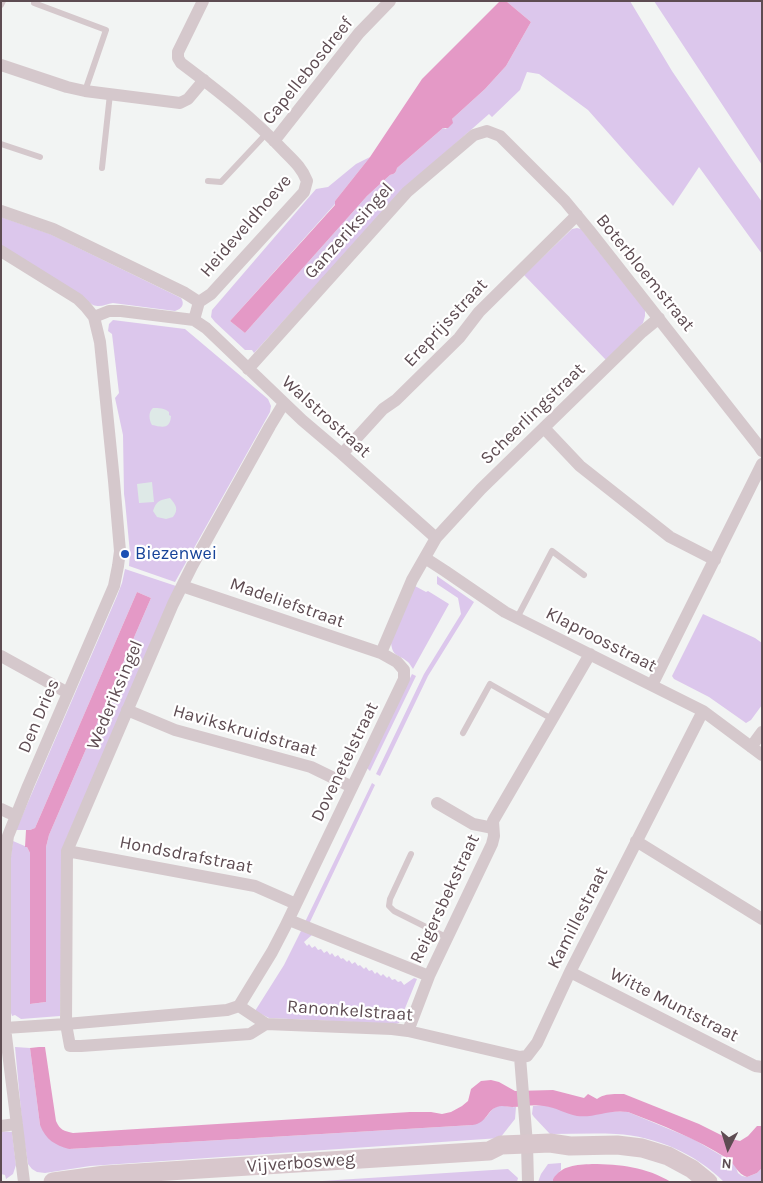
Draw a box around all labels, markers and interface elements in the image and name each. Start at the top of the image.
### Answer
street label: Capellebosdreef [258,13,358,129]
street label: Heideveldhoeve [196,170,296,282]
street label: Ganzeriksingel [300,178,398,284]
street label: Boterbloemstraat [591,210,699,336]
street label: Ereprijsstraat [400,274,492,372]
street label: Scheerlingstraat [476,359,590,469]
street label: Walstrostraat [277,371,375,463]
place label: Biezenwei [135,543,217,565]
marker: Biezenwei [119,548,131,560]
street label: Madeliefstraat [227,573,347,633]
street label: Klaproosstraat [542,603,660,677]
street label: Wederiksingel [82,637,148,753]
street label: Den Dries [14,676,64,756]
street label: Dovenetelstraat [307,699,383,825]
street label: Havikskruidstraat [170,700,320,762]
street label: Reigersbekstraat [406,831,484,967]
street label: Hondsdrafstraat [118,832,254,878]
street label: Kamillestraat [543,863,613,973]
street label: Witte Muntstraat [606,963,742,1047]
street label: Ranonkelstraat [286,996,414,1026]
north arrow [703,1123,753,1173]
street label: Vijverbosweg [246,1148,356,1178]
text: N [721,1155,732,1172]

